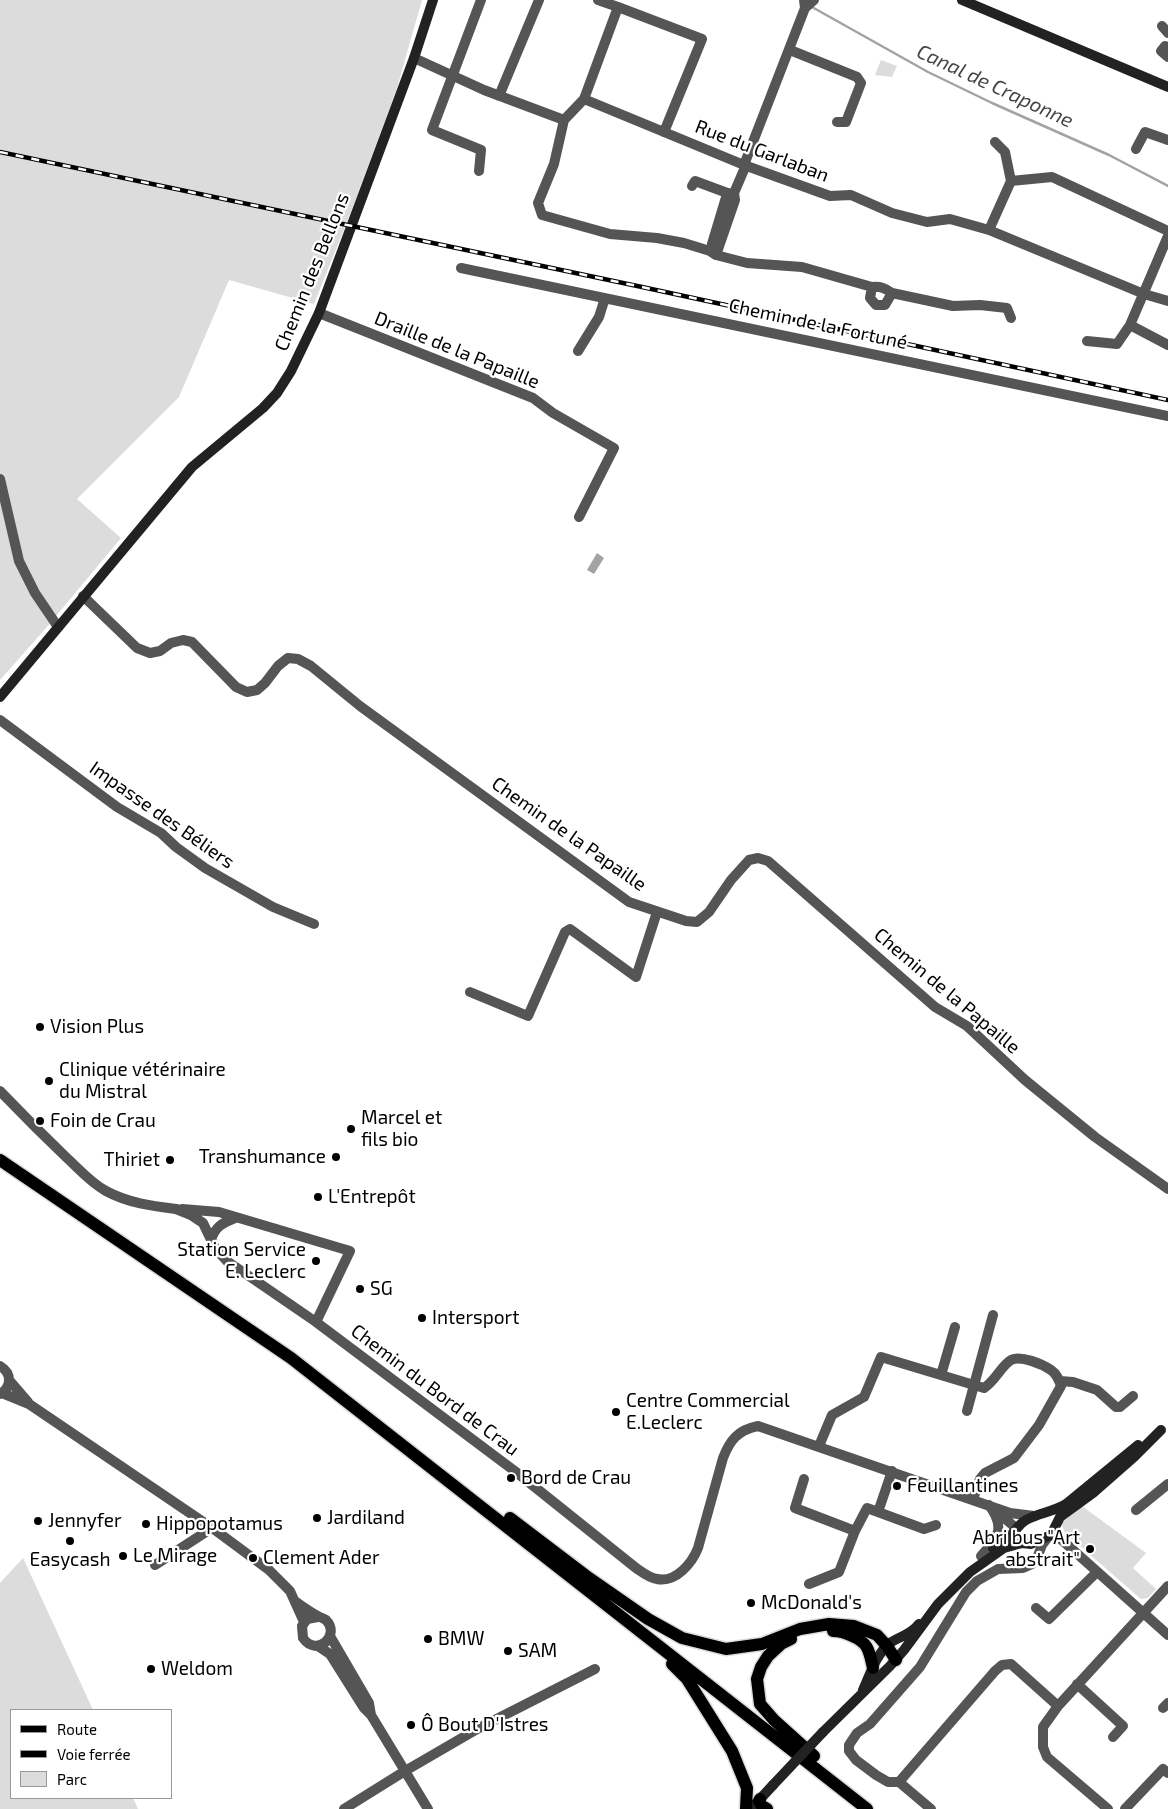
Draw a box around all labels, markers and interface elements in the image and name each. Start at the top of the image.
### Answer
water label: Canal de Craponne [913,39,1077,133]
street label: Rue du Garlaban [692,115,832,187]
street label: Chemin des Bellons [270,190,354,354]
street label: Chemin de la Fortuné [727,294,909,354]
street label: Draille de la Papaille [371,306,543,394]
street label: Impasse des Béliers [85,756,239,874]
street label: Chemin de la Papaille [487,772,651,896]
street label: Chemin de la Papaille [869,923,1025,1059]
place label: Vision Plus [50,1016,144,1038]
marker: Vision Plus [34,1021,46,1033]
place label: Clinique vétérinaire du Mistral [59,1059,226,1103]
marker: Clinique vétérinaire du Mistral [43,1075,55,1087]
place label: Marcel et fils bio [361,1107,442,1151]
place label: Foin de Crau [50,1110,156,1132]
marker: Foin de Crau [34,1115,46,1127]
marker: Marcel et fils bio [345,1123,357,1135]
place label: Transhumance [199,1146,326,1168]
place label: Thiriet [103,1149,160,1171]
marker: Transhumance [330,1151,342,1163]
marker: Thiriet [164,1154,176,1166]
place label: L'Entrepôt [328,1186,416,1208]
marker: L'Entrepôt [312,1191,324,1203]
place label: Station Service E. Leclerc [177,1239,306,1283]
marker: Station Service E. Leclerc [310,1255,322,1267]
place label: SG [370,1278,393,1300]
marker: SG [354,1283,366,1295]
place label: Intersport [432,1307,519,1329]
marker: Intersport [416,1312,428,1324]
street label: Chemin du Bord de Crau [346,1319,524,1461]
place label: Centre Commercial E.Leclerc [626,1390,790,1434]
marker: Centre Commercial E.Leclerc [610,1406,622,1418]
place label: Bord de Crau [521,1467,631,1489]
marker: Bord de Crau [505,1472,517,1484]
place label: Feuillantines [907,1475,1018,1497]
marker: Feuillantines [891,1480,903,1492]
place label: Jardiland [327,1507,405,1529]
place label: Jennyfer [48,1510,122,1532]
marker: Jardiland [311,1512,323,1524]
place label: Hippopotamus [156,1513,283,1535]
marker: Jennyfer [32,1515,44,1527]
marker: Hippopotamus [140,1518,152,1530]
place label: Abri bus "Art abstrait" [973,1527,1080,1571]
marker: Easycash [64,1535,76,1547]
marker: Abri bus "Art abstrait" [1084,1543,1096,1555]
place label: Le Mirage [133,1545,217,1567]
place label: Clement Ader [263,1547,380,1569]
place label: Easycash [29,1549,111,1571]
marker: Le Mirage [117,1550,129,1562]
marker: Clement Ader [247,1552,259,1564]
place label: McDonald's [761,1592,862,1614]
marker: McDonald's [745,1597,757,1609]
place label: BMW [438,1628,484,1650]
marker: BMW [422,1633,434,1645]
place label: SAM [518,1640,557,1662]
marker: SAM [502,1645,514,1657]
place label: Weldom [161,1658,233,1680]
marker: Weldom [145,1663,157,1675]
legend [10,1709,172,1799]
place label: Ô Bout D'Istres [421,1714,548,1736]
marker: Ô Bout D'Istres [405,1719,417,1731]
text: Route [57,1720,97,1738]
text: Voie ferrée [57,1745,131,1763]
text: Parc [57,1770,87,1788]

